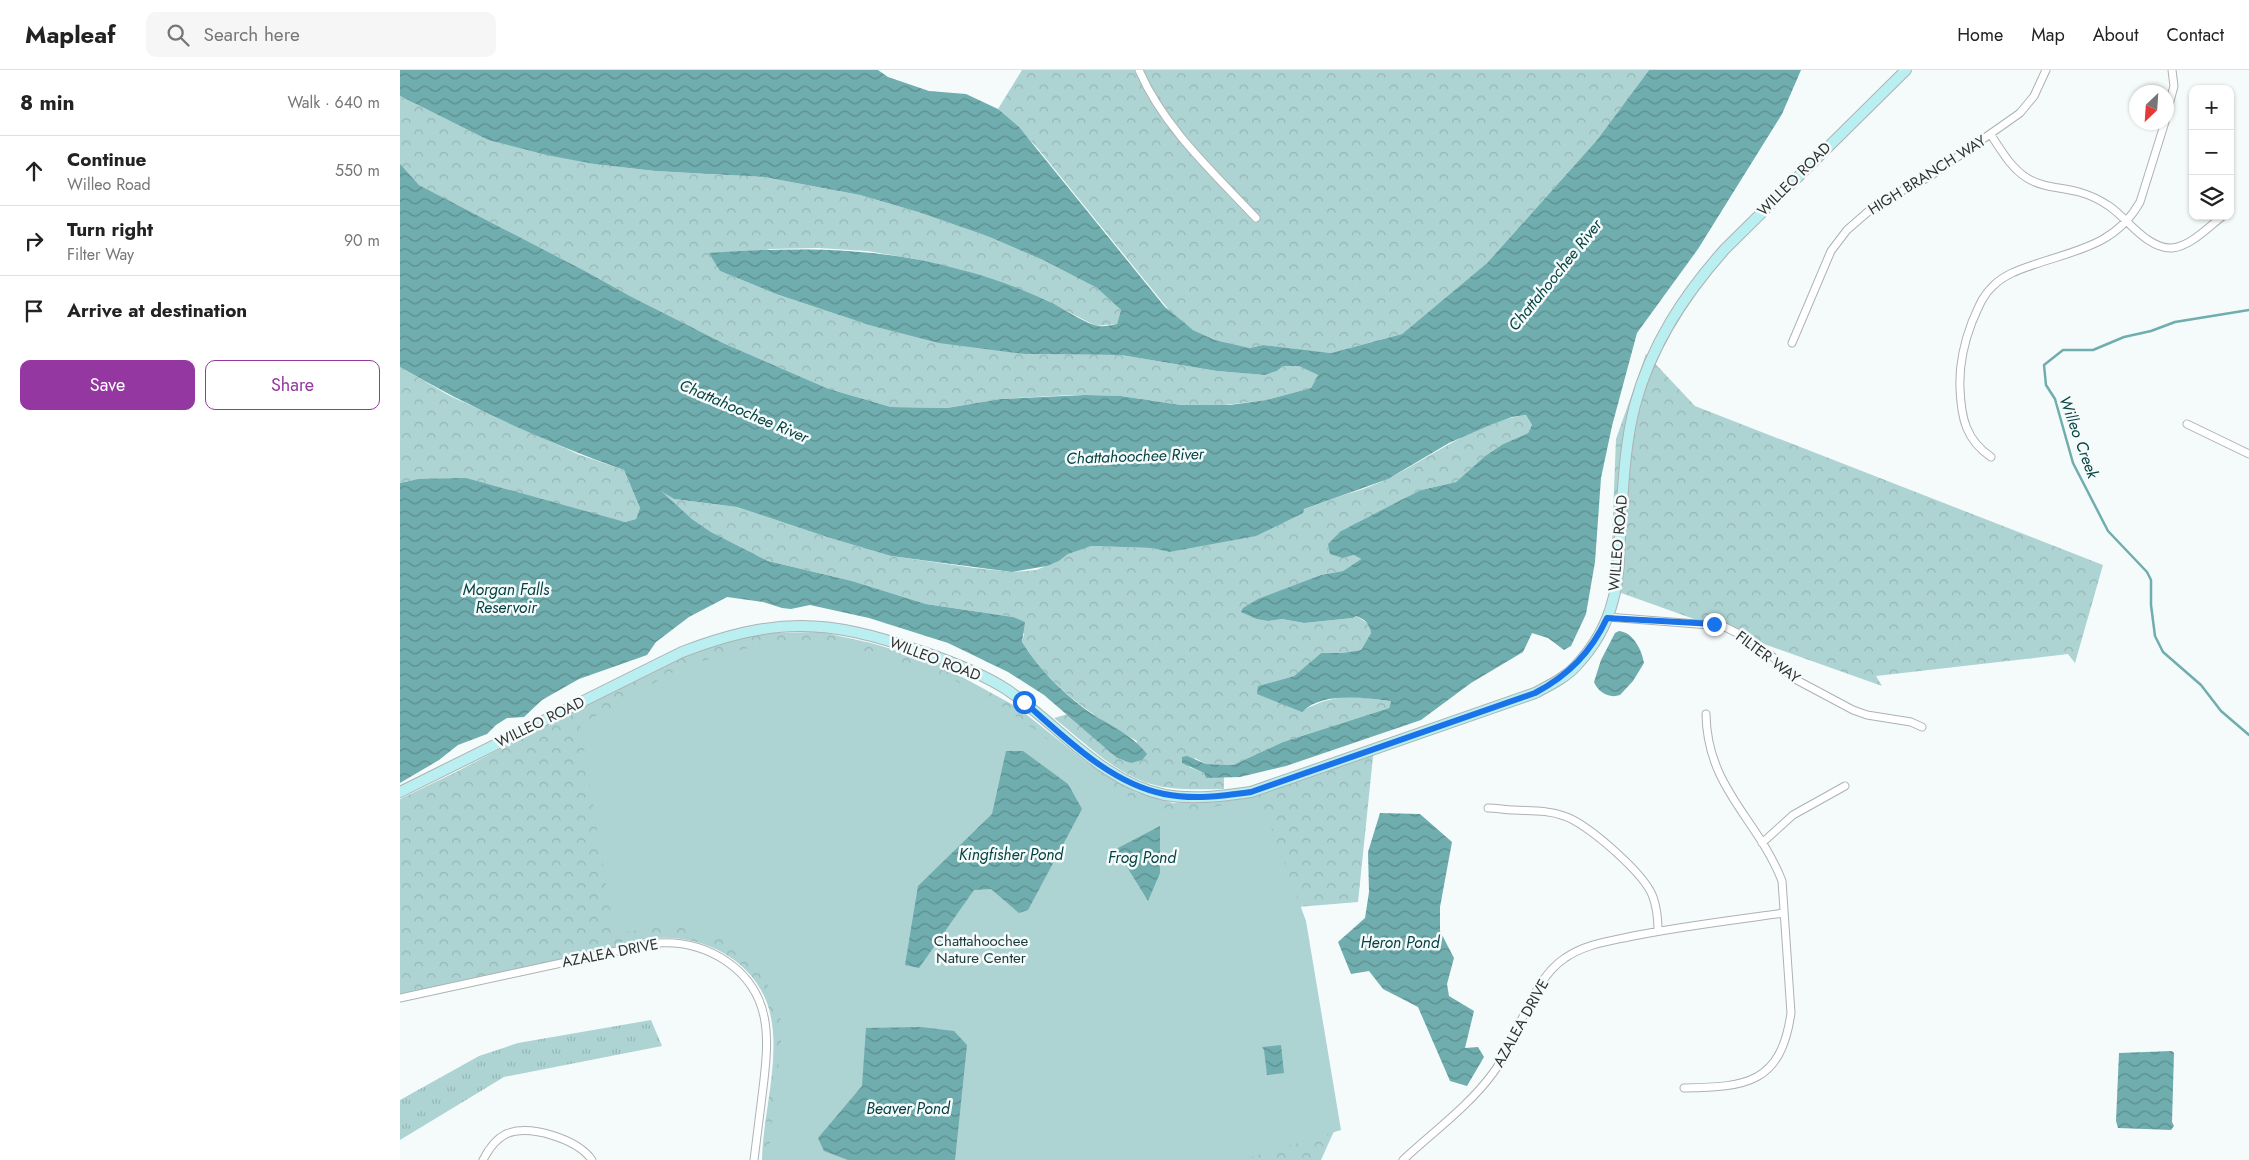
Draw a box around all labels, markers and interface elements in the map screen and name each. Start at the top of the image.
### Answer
search box [146,12,496,57]
text: Mapleaf [25,17,116,52]
icon: search [164,21,192,49]
text: Search here [204,21,300,48]
text: Home [1957,22,2003,48]
text: Map [2031,22,2065,48]
text: About [2093,22,2138,48]
text: Contact [2166,22,2224,48]
north arrow [2129,85,2174,130]
map controls [2189,85,2234,220]
button: + [2189,85,2234,130]
text: 8 min [20,88,75,118]
text: Walk · 640 m [288,91,380,114]
street label: HIGH BRANCH WAY [1864,129,1991,220]
button: − [2189,130,2234,175]
street label: WILLEO ROAD [1752,137,1836,221]
text: Continue [67,146,146,173]
icon: ahead [20,157,48,185]
text: 550 m [335,159,380,182]
text: Willeo Road [67,173,151,196]
button: layers [2189,175,2234,220]
water label: Chattahoochee River [1503,213,1608,336]
text: Turn right [67,216,153,243]
icon: right [20,227,48,255]
text: 90 m [344,229,380,252]
text: Filter Way [67,243,134,266]
icon: arrive [20,297,48,325]
text: Arrive at destination [67,297,247,324]
button: Save [20,360,195,410]
button: Share [205,360,380,410]
water label: Chattahoochee River [676,373,814,449]
water label: Willeo Creek [2053,392,2105,483]
water label: Chattahoochee River [1066,442,1206,470]
street label: WILLEO ROAD [1603,494,1633,592]
water label: Morgan Falls Reservoir [463,578,550,619]
route end [1703,613,1726,636]
street label: FILTER WAY [1731,625,1805,689]
street label: WILLEO ROAD [886,631,984,687]
street label: WILLEO ROAD [492,691,588,753]
route start [1013,691,1036,714]
water label: Kingfisher Pond [959,843,1064,866]
water label: Frog Pond [1108,846,1177,869]
park label: Chattahoochee Nature Center [934,930,1029,969]
water label: Heron Pond [1360,931,1441,954]
street label: AZALEA DRIVE [560,933,660,973]
street label: AZALEA DRIVE [1488,975,1554,1071]
water label: Beaver Pond [866,1097,951,1120]

